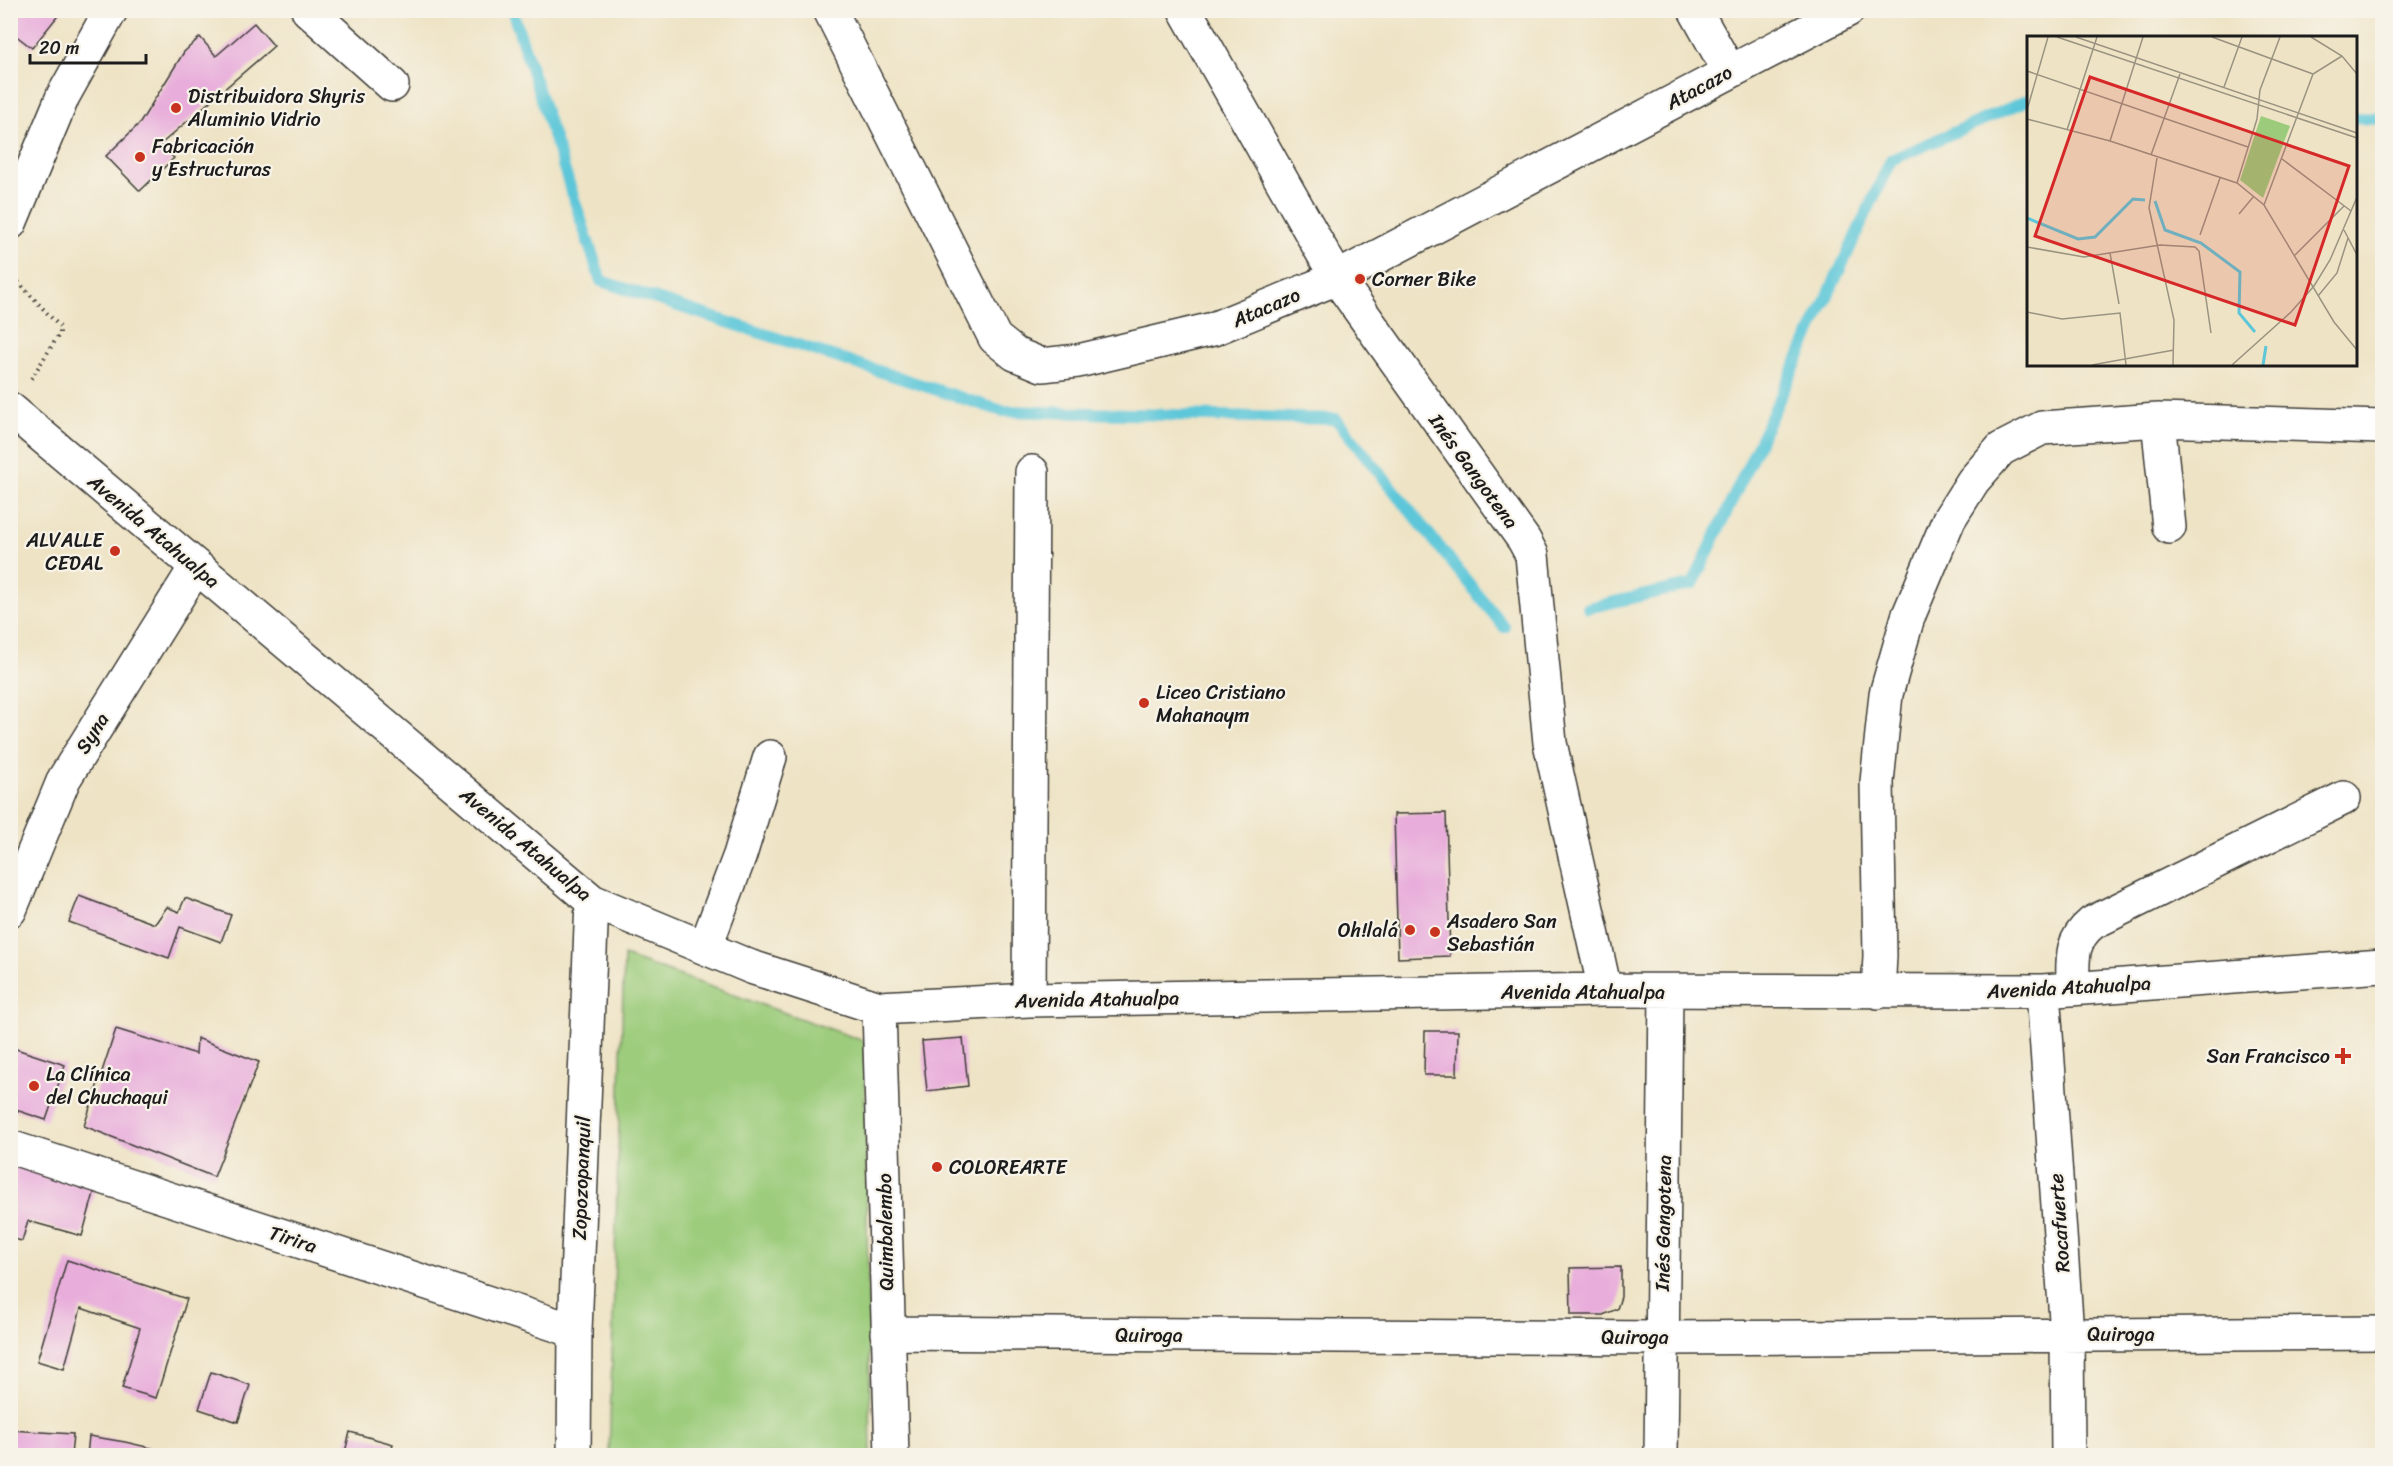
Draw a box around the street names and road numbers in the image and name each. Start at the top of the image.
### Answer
street label: Atacazo [1659,55,1739,120]
street label: Atacazo [1226,277,1306,338]
street label: Inés Gangotena [1419,405,1528,537]
street label: Avenida Atahualpa [79,465,228,598]
street label: Syna [66,705,119,761]
street label: Avenida Atahualpa [451,778,600,911]
street label: Avenida Atahualpa [1985,966,2152,1009]
street label: Avenida Atahualpa [1500,975,1665,1010]
street label: Avenida Atahualpa [1014,981,1179,1018]
street label: Zopozopanquil [562,1115,601,1241]
street label: Inés Gangotena [1645,1155,1682,1292]
street label: Rocafuerte [2039,1172,2080,1274]
street label: Quimbalembo [867,1173,904,1291]
street label: Tirira [264,1215,321,1264]
street label: Quiroga [2087,1317,2155,1352]
street label: Quiroga [1115,1318,1183,1353]
street label: Quiroga [1601,1320,1669,1355]

